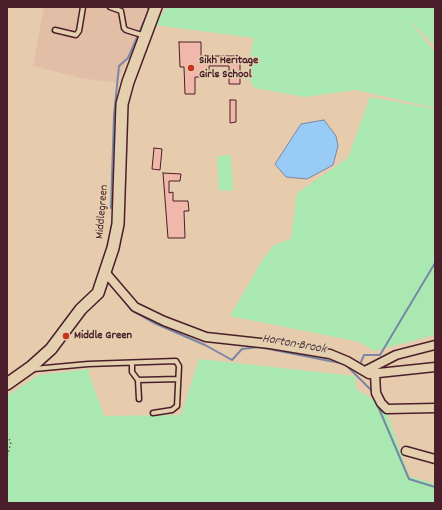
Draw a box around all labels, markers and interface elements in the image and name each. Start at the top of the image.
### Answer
place label: Sikh Heritage Girls School [199,54,258,82]
marker: Sikh Heritage Girls School [186,63,196,73]
street label: Middlegreen [93,184,113,240]
place label: Middle Green [74,329,132,343]
marker: Middle Green [61,331,71,341]
water label: Horton Brook [261,332,327,358]

